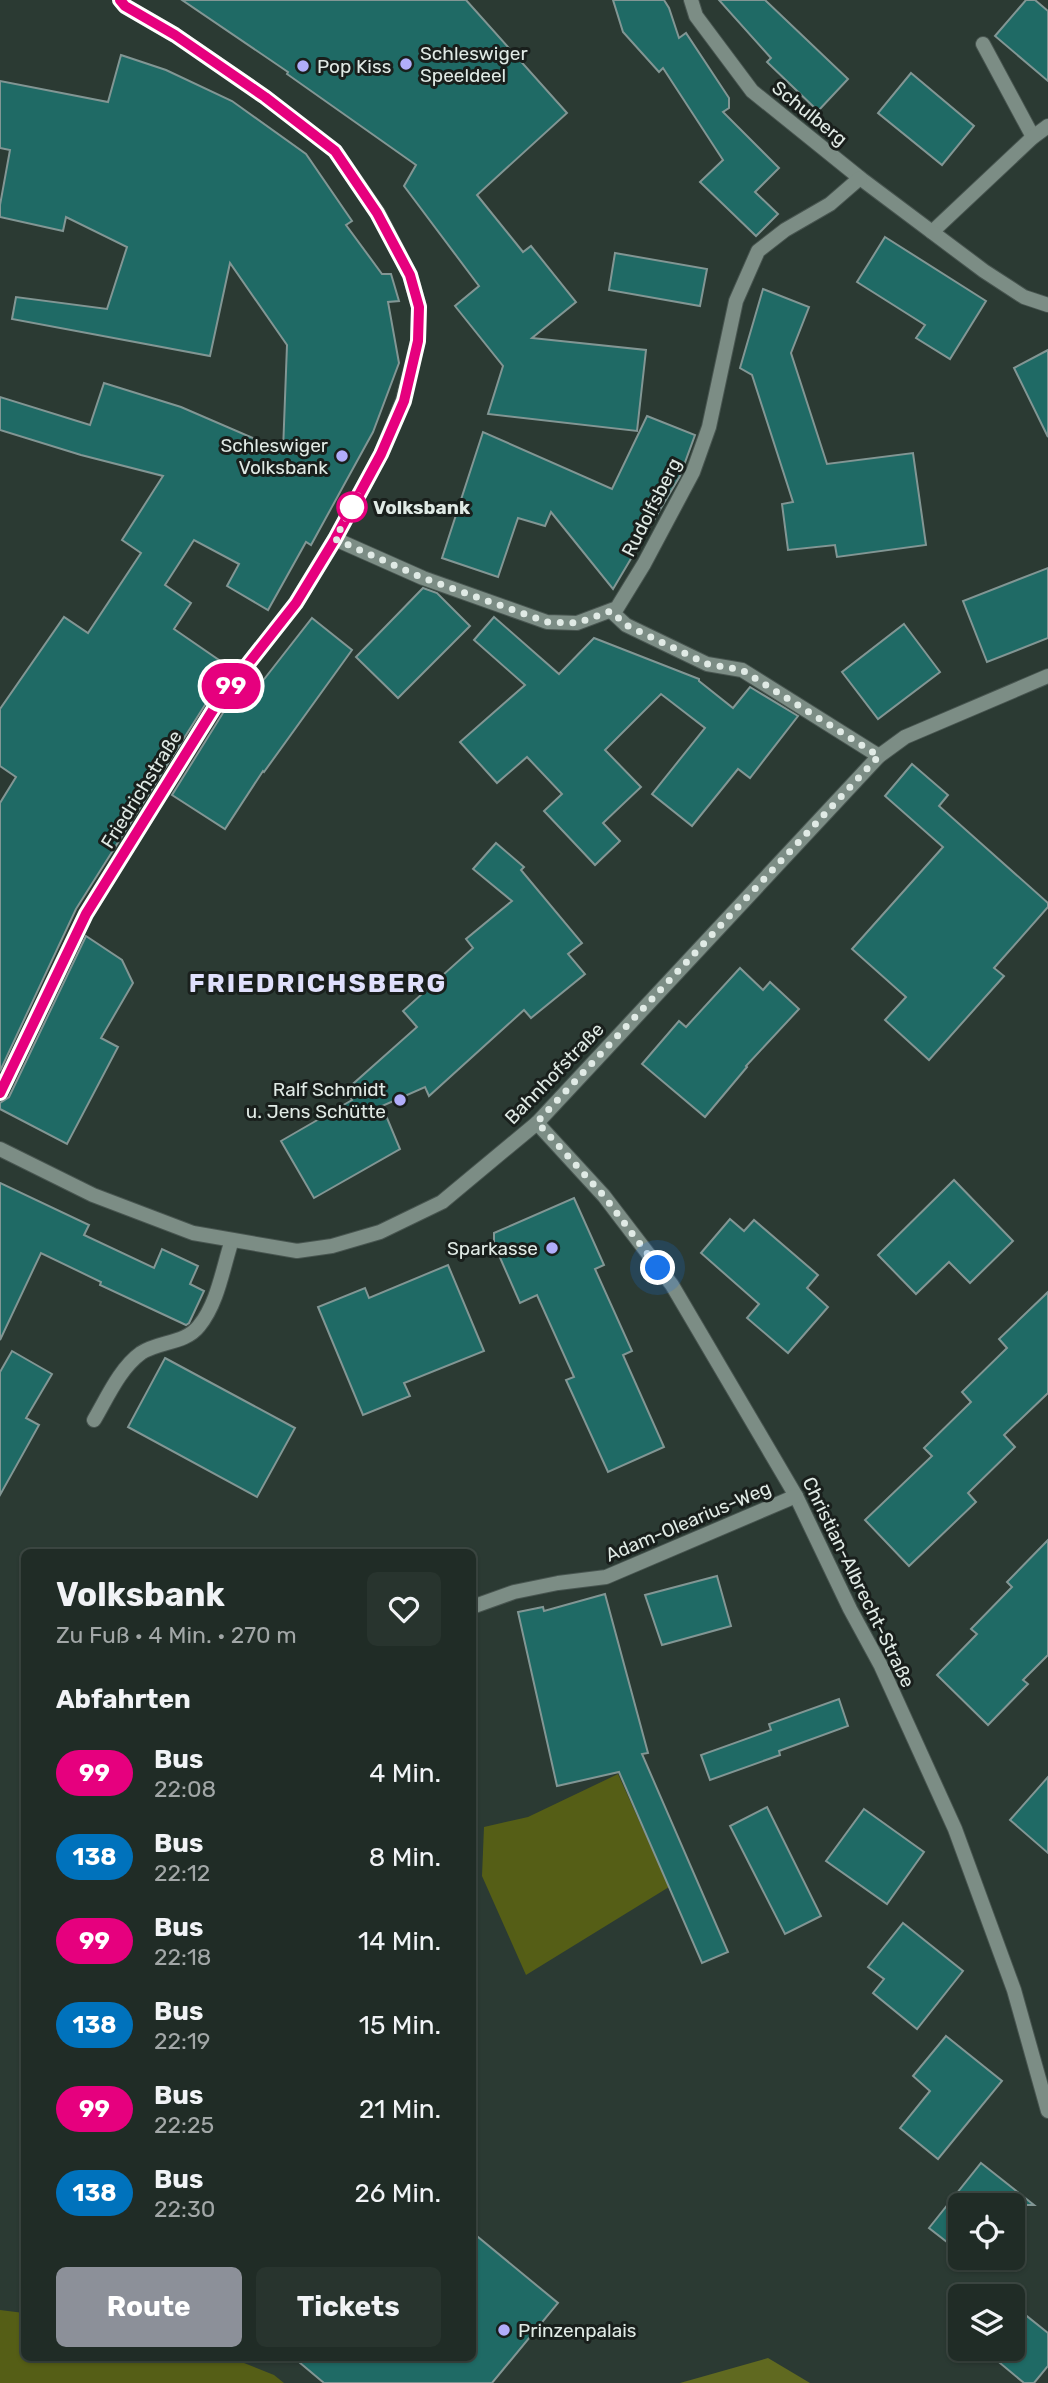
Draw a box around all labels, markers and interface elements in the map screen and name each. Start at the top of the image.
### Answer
place label: Schleswiger Speeldeel [420,42,528,87]
place label: Pop Kiss [317,55,391,78]
marker: Schleswiger Speeldeel [398,56,414,72]
marker: Pop Kiss [295,58,311,74]
street label: Schulberg [767,76,852,151]
place label: Schleswiger Volksbank [220,434,329,479]
marker: Schleswiger Volksbank [334,448,350,464]
street label: Rudolfsberg [617,454,686,561]
marker: Volksbank [337,492,367,522]
place label: Volksbank [373,496,470,519]
line badge: 99 [200,663,262,709]
text: 99 [216,672,246,700]
street label: Friedrichstraße [96,726,187,853]
district label: FRIEDRICHSBERG [189,968,447,999]
street label: Bahnhofstraße [500,1018,609,1129]
place label: Ralf Schmidt u. Jens Schütte [246,1078,387,1123]
marker: Ralf Schmidt u. Jens Schütte [392,1092,408,1108]
place label: Sparkasse [447,1237,538,1260]
marker: Sparkasse [544,1240,560,1256]
your location [640,1250,675,1285]
street label: Christian-Albrecht-Straße [797,1473,920,1691]
street label: Adam-Olearius-Weg [602,1476,774,1567]
button: heart [367,1572,441,1646]
text: Volksbank [56,1575,225,1614]
text: Zu Fuß · 4 Min. · 270 m [56,1621,297,1649]
text: Abfahrten [56,1684,191,1715]
text: Bus [154,1744,203,1775]
text: 4 Min. [369,1758,441,1789]
text: 99 [79,1759,110,1787]
text: 22:08 [154,1775,216,1803]
text: Bus [154,1828,203,1859]
text: 8 Min. [369,1842,441,1873]
text: 138 [73,1843,117,1871]
text: 22:12 [154,1859,210,1887]
text: Bus [154,1912,203,1943]
text: 14 Min. [358,1926,441,1957]
text: 99 [79,1927,110,1955]
text: 22:18 [154,1943,211,1971]
text: Bus [154,1996,203,2027]
text: 15 Min. [359,2010,441,2041]
text: 138 [73,2011,117,2039]
text: 22:19 [154,2027,210,2055]
text: Bus [154,2080,203,2111]
text: 21 Min. [359,2094,441,2125]
text: 99 [79,2095,110,2123]
text: 22:25 [154,2111,214,2139]
text: Bus [154,2164,203,2195]
text: 26 Min. [354,2178,441,2209]
text: 138 [73,2179,117,2207]
map controls [948,2193,1025,2361]
button: locate [948,2193,1025,2270]
text: 22:30 [154,2195,215,2223]
button: Route [56,2267,242,2347]
button: Tickets [256,2267,441,2347]
button: layers [948,2284,1025,2361]
place label: Prinzenpalais [518,2319,636,2342]
marker: Prinzenpalais [496,2322,512,2338]

